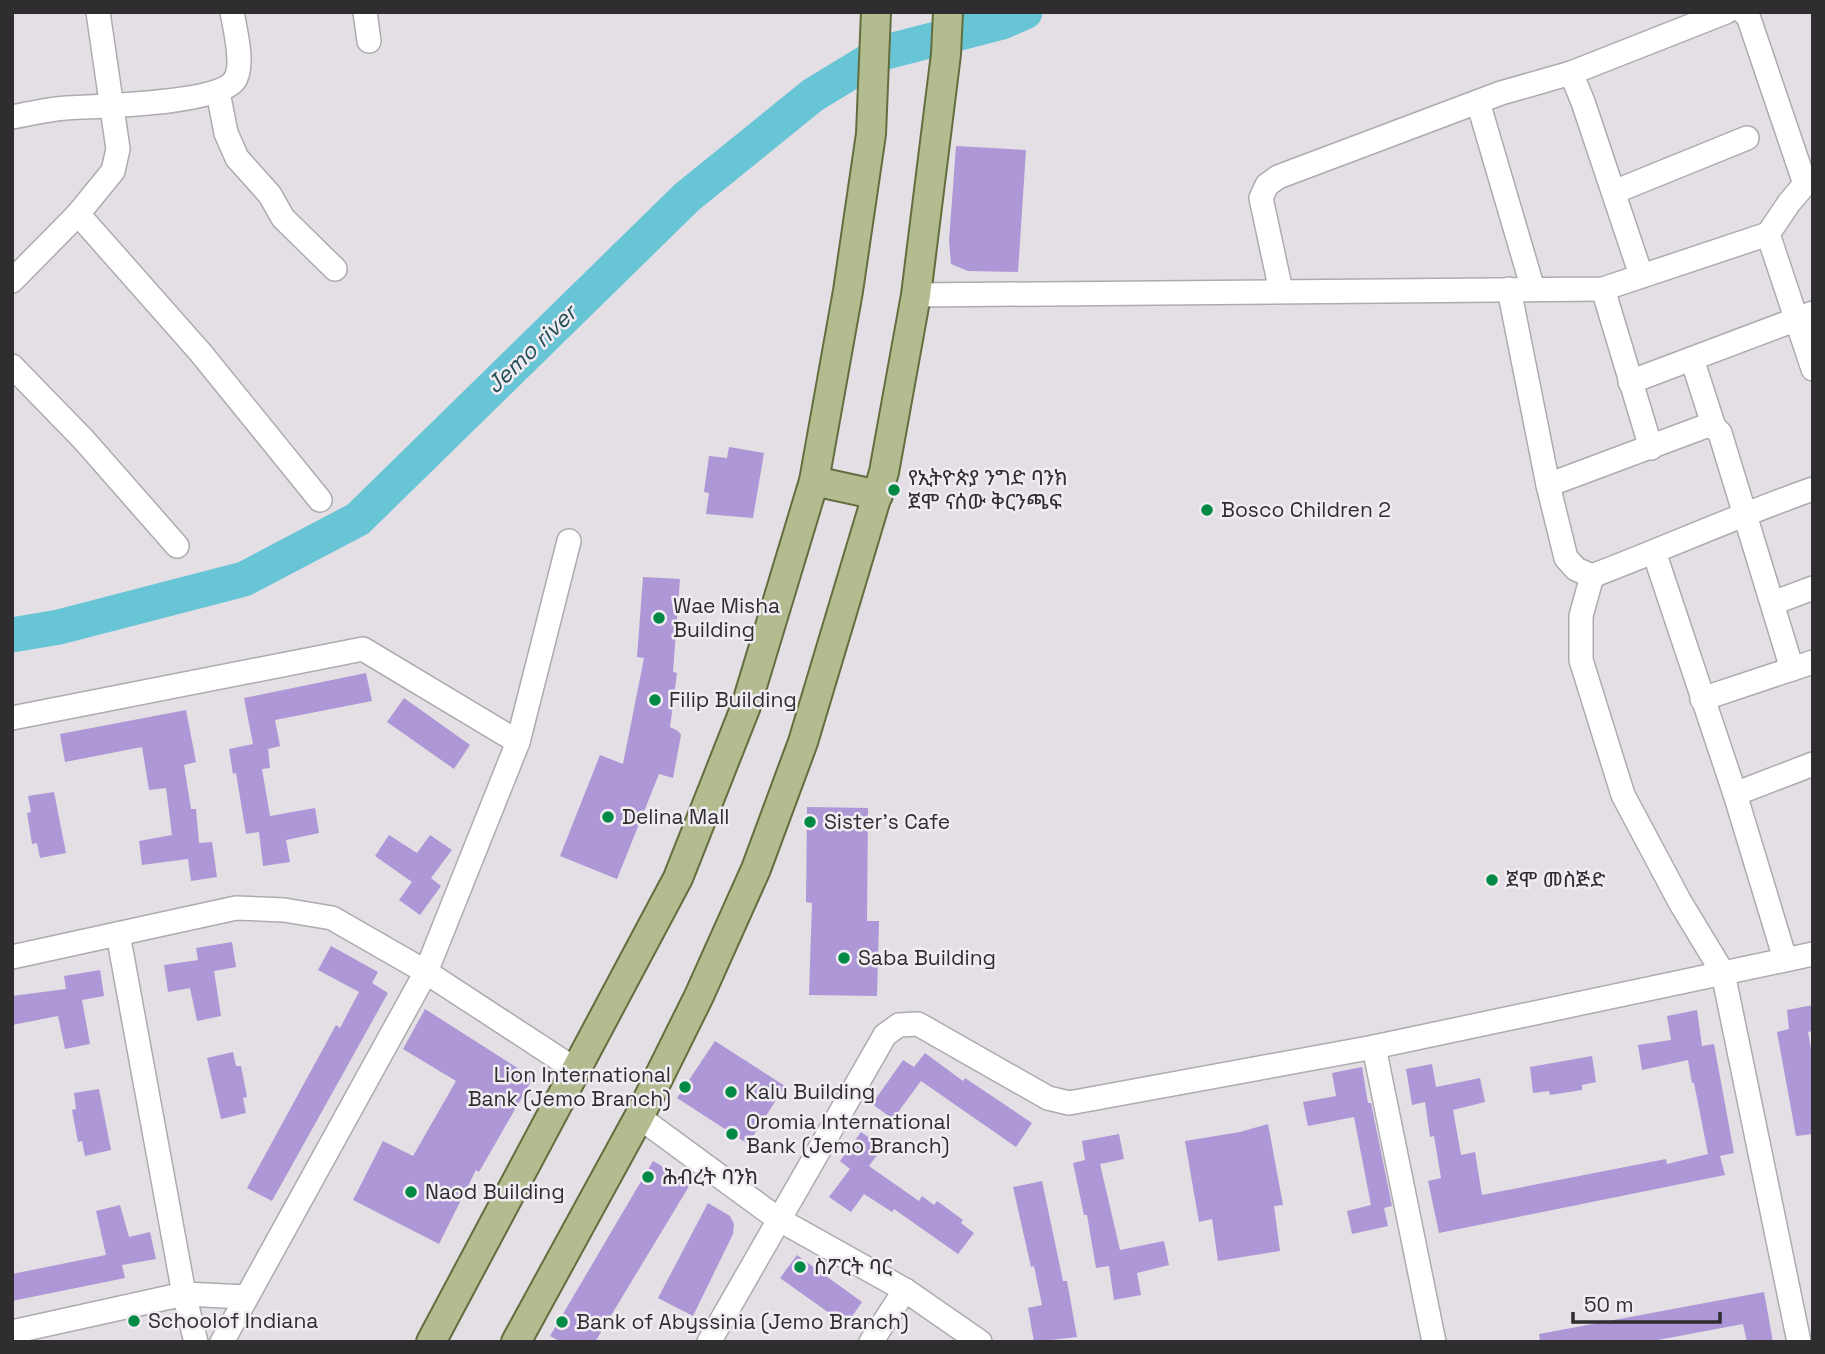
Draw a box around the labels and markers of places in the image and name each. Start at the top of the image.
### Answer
place label: የኢትዮጵያ ንግድ ባንክ ጀሞ ናሰው ቅርንጫፍ [908,464,1068,515]
marker: የኢትዮጵያ ንግድ ባንክ ጀሞ ናሰው ቅርንጫፍ [886,482,902,498]
place label: Bosco Children 2 [1221,496,1391,523]
marker: Bosco Children 2 [1199,502,1215,518]
place label: Wae Misha Building [673,592,780,643]
marker: Wae Misha Building [651,610,667,626]
place label: Filip Building [669,686,797,713]
marker: Filip Building [647,692,663,708]
place label: Delina Mall [622,803,730,830]
place label: Sister's Cafe [824,808,950,835]
marker: Delina Mall [600,809,616,825]
marker: Sister's Cafe [802,814,818,830]
place label: ጀሞ መስጅድ [1506,866,1605,893]
marker: ጀሞ መስጅድ [1484,872,1500,888]
place label: Saba Building [858,944,996,971]
marker: Saba Building [836,950,852,966]
place label: Lion International Bank (Jemo Branch) [468,1061,671,1112]
place label: Kalu Building [745,1078,875,1105]
marker: Lion International Bank (Jemo Branch) [677,1079,693,1095]
marker: Kalu Building [723,1084,739,1100]
place label: Oromia International Bank (Jemo Branch) [746,1108,951,1159]
marker: Oromia International Bank (Jemo Branch) [724,1126,740,1142]
place label: ሕብረት ባንክ [662,1163,758,1190]
marker: ሕብረት ባንክ [640,1169,656,1185]
place label: Naod Building [425,1178,565,1205]
marker: Naod Building [403,1184,419,1200]
place label: ስፖርት ባር [814,1253,893,1280]
marker: ስፖርት ባር [792,1259,808,1275]
place label: Schoolof Indiana [148,1307,318,1334]
place label: Bank of Abyssinia (Jemo Branch) [576,1308,909,1335]
marker: Schoolof Indiana [126,1313,142,1329]
marker: Bank of Abyssinia (Jemo Branch) [554,1314,570,1330]

